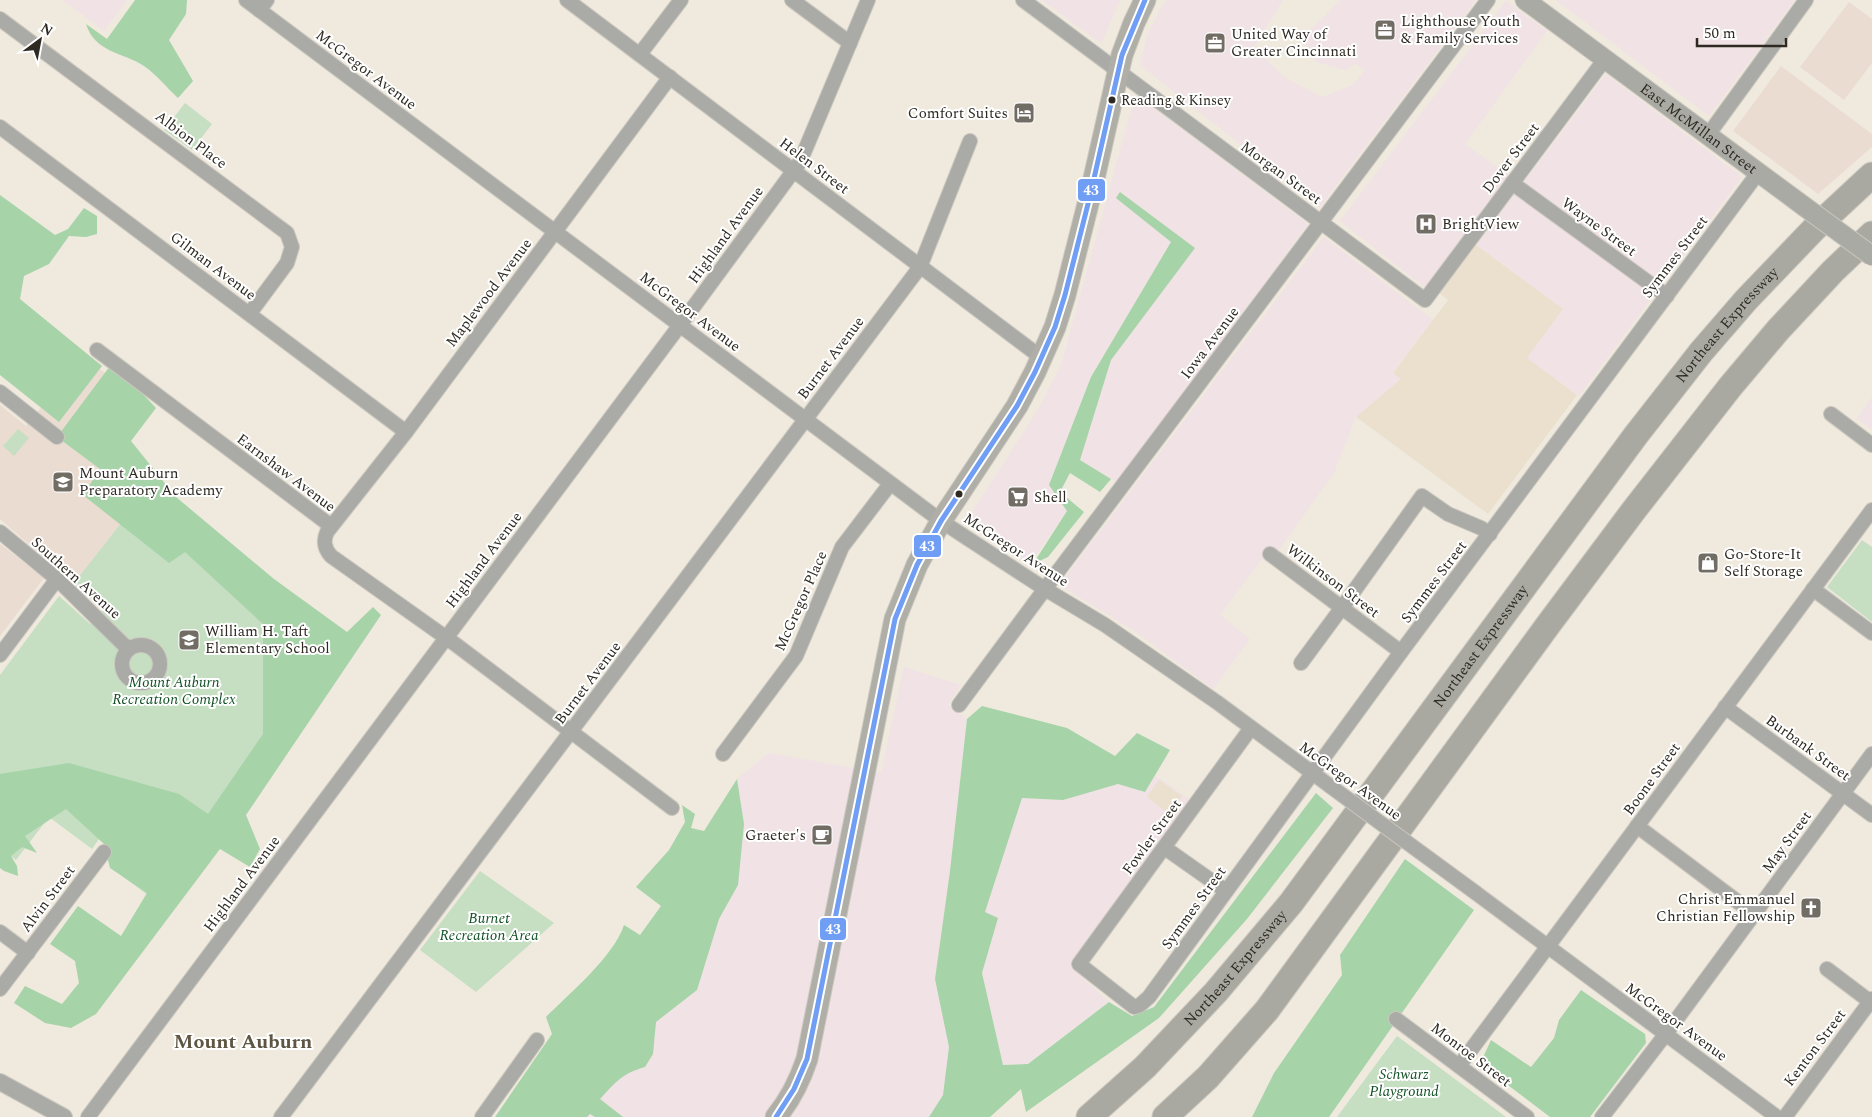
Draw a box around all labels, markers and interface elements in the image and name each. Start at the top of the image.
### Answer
place label: Lighthouse Youth & Family Services [1401,10,1521,50]
north arrow [15,15,65,65]
scale bar [1697,15,1786,47]
text: N [36,17,57,41]
office icon: Lighthouse Youth & Family Services [1373,18,1397,42]
text: 50 m [1704,22,1736,45]
place label: United Way of Greater Cincinnati [1231,23,1356,63]
street label: McGregor Avenue [310,24,422,116]
office icon: United Way of Greater Cincinnati [1203,31,1227,55]
street label: East McMillan Street [1635,77,1762,180]
place label: Reading & Kinsey [1121,90,1232,111]
marker: Reading & Kinsey [1107,95,1117,105]
hotel icon: Comfort Suites [1012,101,1036,125]
place label: Comfort Suites [908,102,1008,125]
street label: Albion Place [150,105,232,175]
street label: Dover Street [1477,118,1545,198]
street label: Helen Street [774,132,854,200]
street label: Morgan Street [1236,136,1326,210]
line badge: 43 [1077,178,1106,202]
text: 43 [1083,180,1099,201]
street label: Highland Avenue [683,181,769,289]
street label: Wayne Street [1557,192,1641,262]
street label: Symmes Street [1636,211,1714,303]
hospital icon: BrightView [1414,212,1438,236]
place label: BrightView [1442,213,1520,236]
street label: Gilman Avenue [165,226,261,306]
street label: Maplewood Avenue [440,234,538,352]
street label: Northeast Expressway [1669,261,1784,388]
street label: McGregor Avenue [634,266,746,358]
street label: Iowa Avenue [1175,302,1245,384]
street label: Burnet Avenue [792,312,870,404]
street label: Earnshaw Avenue [232,428,340,518]
place label: Mount Auburn Preparatory Academy [79,462,223,502]
school or university icon: Mount Auburn Preparatory Academy [51,470,75,494]
supermarket icon: Shell [1006,485,1030,509]
place label: Shell [1034,486,1067,509]
unlabelled marker [954,489,964,499]
street label: Highland Avenue [440,507,528,613]
street label: McGregor Avenue [959,507,1073,593]
street label: Southern Avenue [26,531,126,625]
line badge: 43 [913,534,942,558]
text: 43 [919,536,935,557]
street label: Symmes Street [1395,536,1473,628]
street label: Wilkinson Street [1282,538,1384,624]
place label: Go-Store-It Self Storage [1724,543,1803,583]
street label: McGregor Place [769,547,833,655]
shop icon: Go-Store-It Self Storage [1696,551,1720,575]
street label: Northeast Expressway [1427,579,1534,712]
place label: William H. Taft Elementary School [205,620,330,660]
school or university icon: William H. Taft Elementary School [177,628,201,652]
street label: Burnet Avenue [549,637,627,729]
park label: Mount Auburn Recreation Complex [112,671,236,711]
street label: Burbank Street [1761,709,1855,787]
street label: McGregor Avenue [1294,736,1406,826]
street label: Boone Street [1618,738,1686,820]
street label: Fowler Street [1117,794,1187,880]
street label: May Street [1757,806,1817,878]
cafe icon: Graeter's [810,823,834,847]
place label: Graeter's [745,824,806,847]
street label: Highland Avenue [198,831,286,937]
street label: Alvin Street [15,860,81,938]
street label: Symmes Street [1156,862,1232,954]
place label: Christ Emmanuel Christian Fellowship [1656,888,1795,928]
church icon: Christ Emmanuel Christian Fellowship [1799,896,1823,920]
street label: Northeast Expressway [1178,904,1293,1031]
park label: Burnet Recreation Area [439,907,539,947]
line badge: 43 [819,917,847,941]
text: 43 [825,919,841,940]
street label: McGregor Avenue [1620,977,1732,1067]
street label: Kenton Street [1778,1004,1852,1092]
street label: Monroe Street [1426,1017,1516,1093]
district label: Mount Auburn [174,1027,312,1057]
park label: Schwarz Playground [1369,1063,1439,1103]

